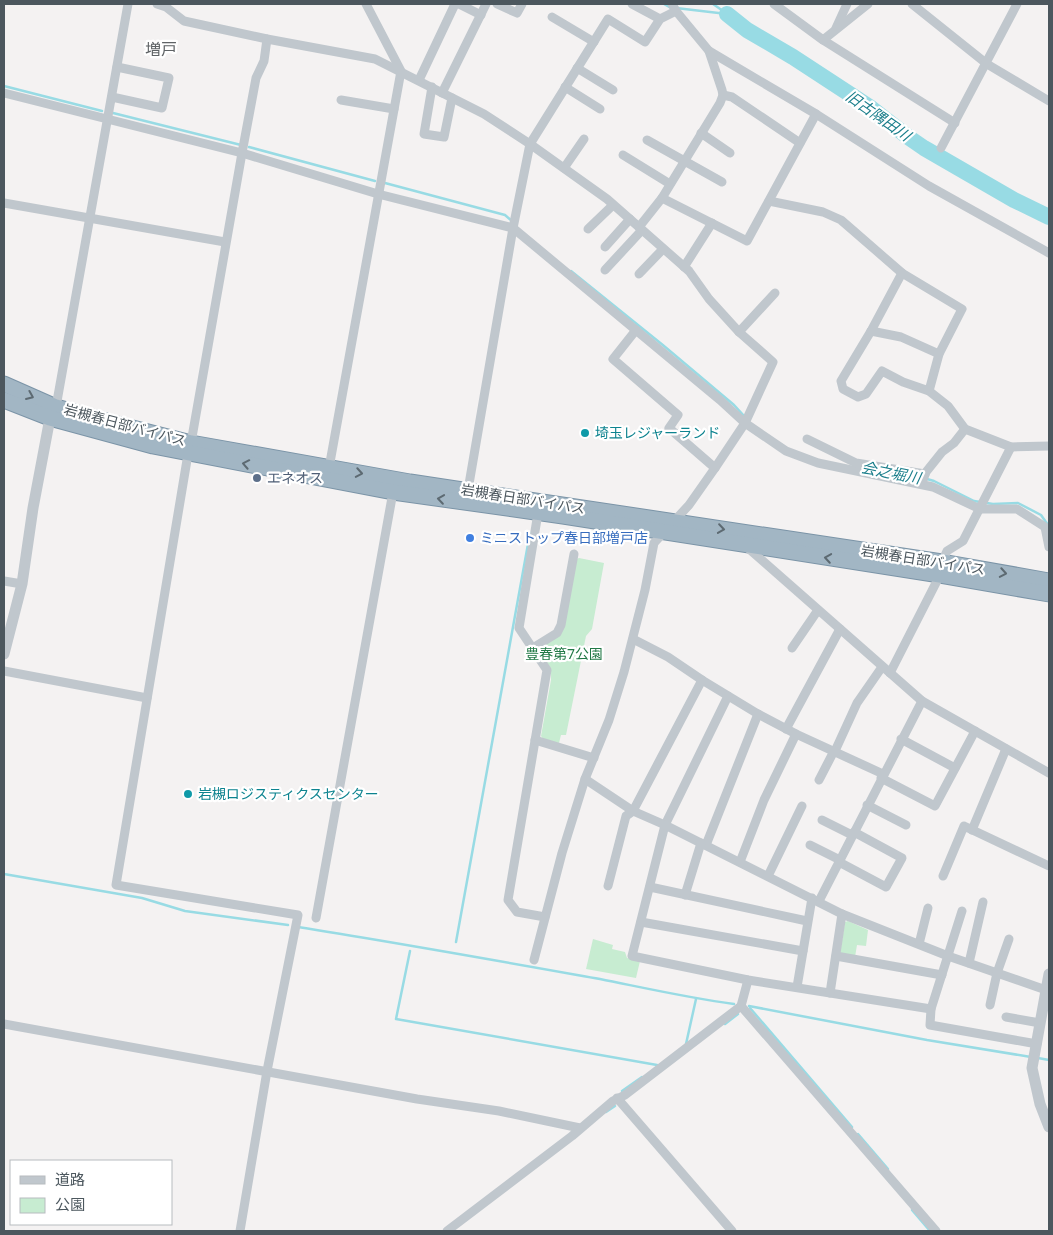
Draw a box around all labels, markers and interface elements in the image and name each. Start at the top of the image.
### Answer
district label: 増戸 [145,38,177,60]
water label: 旧古隅田川 [842,85,917,146]
one-way arrow [25,389,34,400]
street label: 岩槻春日部バイパス [62,399,188,450]
place label: 埼玉レジャーランド [595,423,720,442]
marker: 埼玉レジャーランド [579,427,591,439]
water label: 会之堀川 [860,456,925,488]
one-way arrow [242,460,251,470]
place label: エネオス [267,468,323,487]
one-way arrow [355,468,364,478]
marker: エネオス [251,472,263,484]
street label: 岩槻春日部バイパス [459,479,587,518]
one-way arrow [436,494,444,505]
one-way arrow [717,524,726,534]
place label: ミニストップ春日部増戸店 [480,528,648,547]
marker: ミニストップ春日部増戸店 [464,532,476,544]
street label: 岩槻春日部バイパス [859,540,987,579]
one-way arrow [824,553,833,563]
one-way arrow [998,567,1007,577]
park label: 豊春第7公園 [525,644,603,663]
place label: 岩槻ロジスティクスセンター [198,784,379,803]
marker: 岩槻ロジスティクスセンター [182,788,194,800]
legend [10,1160,172,1225]
text: 道路 [55,1169,85,1189]
text: 公園 [55,1194,85,1214]

